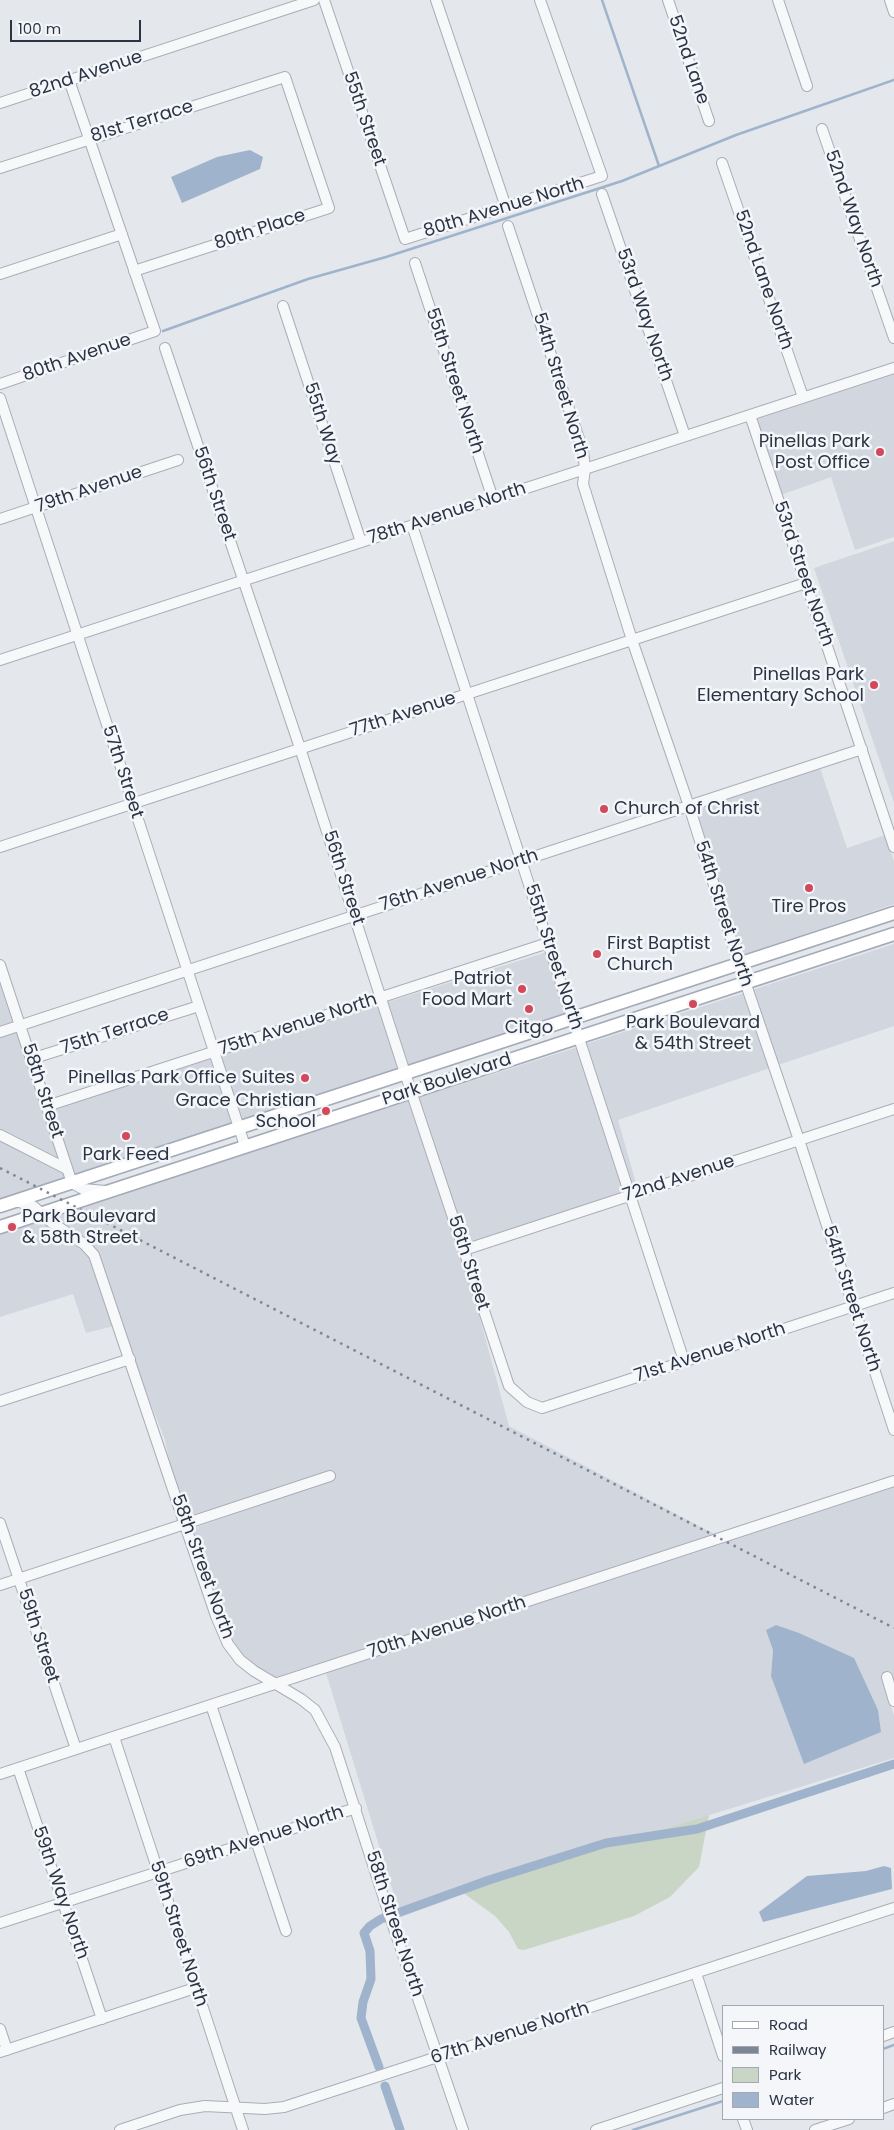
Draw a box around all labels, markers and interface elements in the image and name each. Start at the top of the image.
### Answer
scale bar [12,10,144,42]
street label: 52nd Lane [663,13,713,107]
text: 100 m [18,18,61,39]
street label: 82nd Avenue [27,47,145,103]
street label: 55th Street [338,69,390,169]
street label: 81st Terrace [88,96,196,148]
street label: 52nd Way North [819,148,887,290]
street label: 80th Avenue North [421,173,587,243]
street label: 80th Place [212,205,308,255]
street label: 52nd Lane North [729,207,797,353]
street label: 53rd Way North [611,246,677,384]
street label: 55th Street North [420,305,488,457]
street label: 54th Street North [527,310,593,462]
street label: 80th Avenue [20,329,134,387]
street label: 55th Way [299,380,345,468]
place label: Pinellas Park Post Office [759,431,870,474]
street label: 56th Street [188,444,240,544]
marker: Pinellas Park Post Office [874,446,886,458]
street label: 79th Avenue [33,462,145,518]
street label: 78th Avenue North [365,478,529,550]
street label: 53rd Street North [768,499,838,649]
place label: Pinellas Park Elementary School [697,664,864,706]
marker: Pinellas Park Elementary School [868,679,880,691]
street label: 77th Avenue [347,688,459,742]
street label: 57th Street [97,723,147,821]
place label: Church of Christ [614,798,760,820]
marker: Church of Christ [598,803,610,815]
street label: 56th Street [318,828,368,928]
street label: 54th Street North [689,838,757,990]
street label: 76th Avenue North [377,845,541,917]
street label: 55th Street North [519,881,587,1033]
marker: Tire Pros [803,882,815,894]
place label: Tire Pros [772,896,846,918]
place label: First Baptist Church [607,933,710,976]
marker: First Baptist Church [591,948,603,960]
place label: Patriot Food Mart [422,968,512,1011]
marker: Patriot Food Mart [516,983,528,995]
street label: 75th Avenue North [216,989,380,1061]
marker: Park Boulevard & 54th Street [687,998,699,1010]
marker: Citgo [523,1003,535,1015]
street label: 75th Terrace [58,1004,172,1060]
place label: Park Boulevard & 54th Street [626,1012,760,1054]
place label: Citgo [505,1017,553,1039]
street label: 58th Street [17,1041,67,1141]
street label: Park Boulevard [380,1049,514,1111]
place label: Pinellas Park Office Suites [68,1067,295,1089]
marker: Pinellas Park Office Suites [299,1072,311,1084]
place label: Grace Christian School [176,1090,316,1132]
marker: Grace Christian School [320,1105,332,1117]
marker: Park Feed [120,1130,132,1142]
place label: Park Feed [83,1144,169,1166]
street label: 72nd Avenue [620,1151,738,1207]
place label: Park Boulevard & 58th Street [22,1206,156,1248]
street label: 56th Street [443,1213,493,1313]
marker: Park Boulevard & 58th Street [6,1221,18,1233]
street label: 54th Street North [817,1223,885,1375]
street label: 71st Avenue North [632,1318,788,1388]
street label: 58th Street North [166,1492,238,1642]
street label: 59th Street [13,1586,63,1686]
street label: 70th Avenue North [365,1592,529,1664]
street label: 69th Avenue North [181,1802,347,1874]
street label: 59th Way North [27,1824,93,1962]
street label: 58th Street North [360,1848,428,2000]
street label: 59th Street North [144,1858,212,2010]
street label: 67th Avenue North [428,1998,592,2070]
legend [722,2005,884,2120]
text: Road [769,2014,808,2035]
text: Railway [769,2039,827,2060]
text: Park [769,2064,801,2085]
text: Water [769,2089,814,2110]

